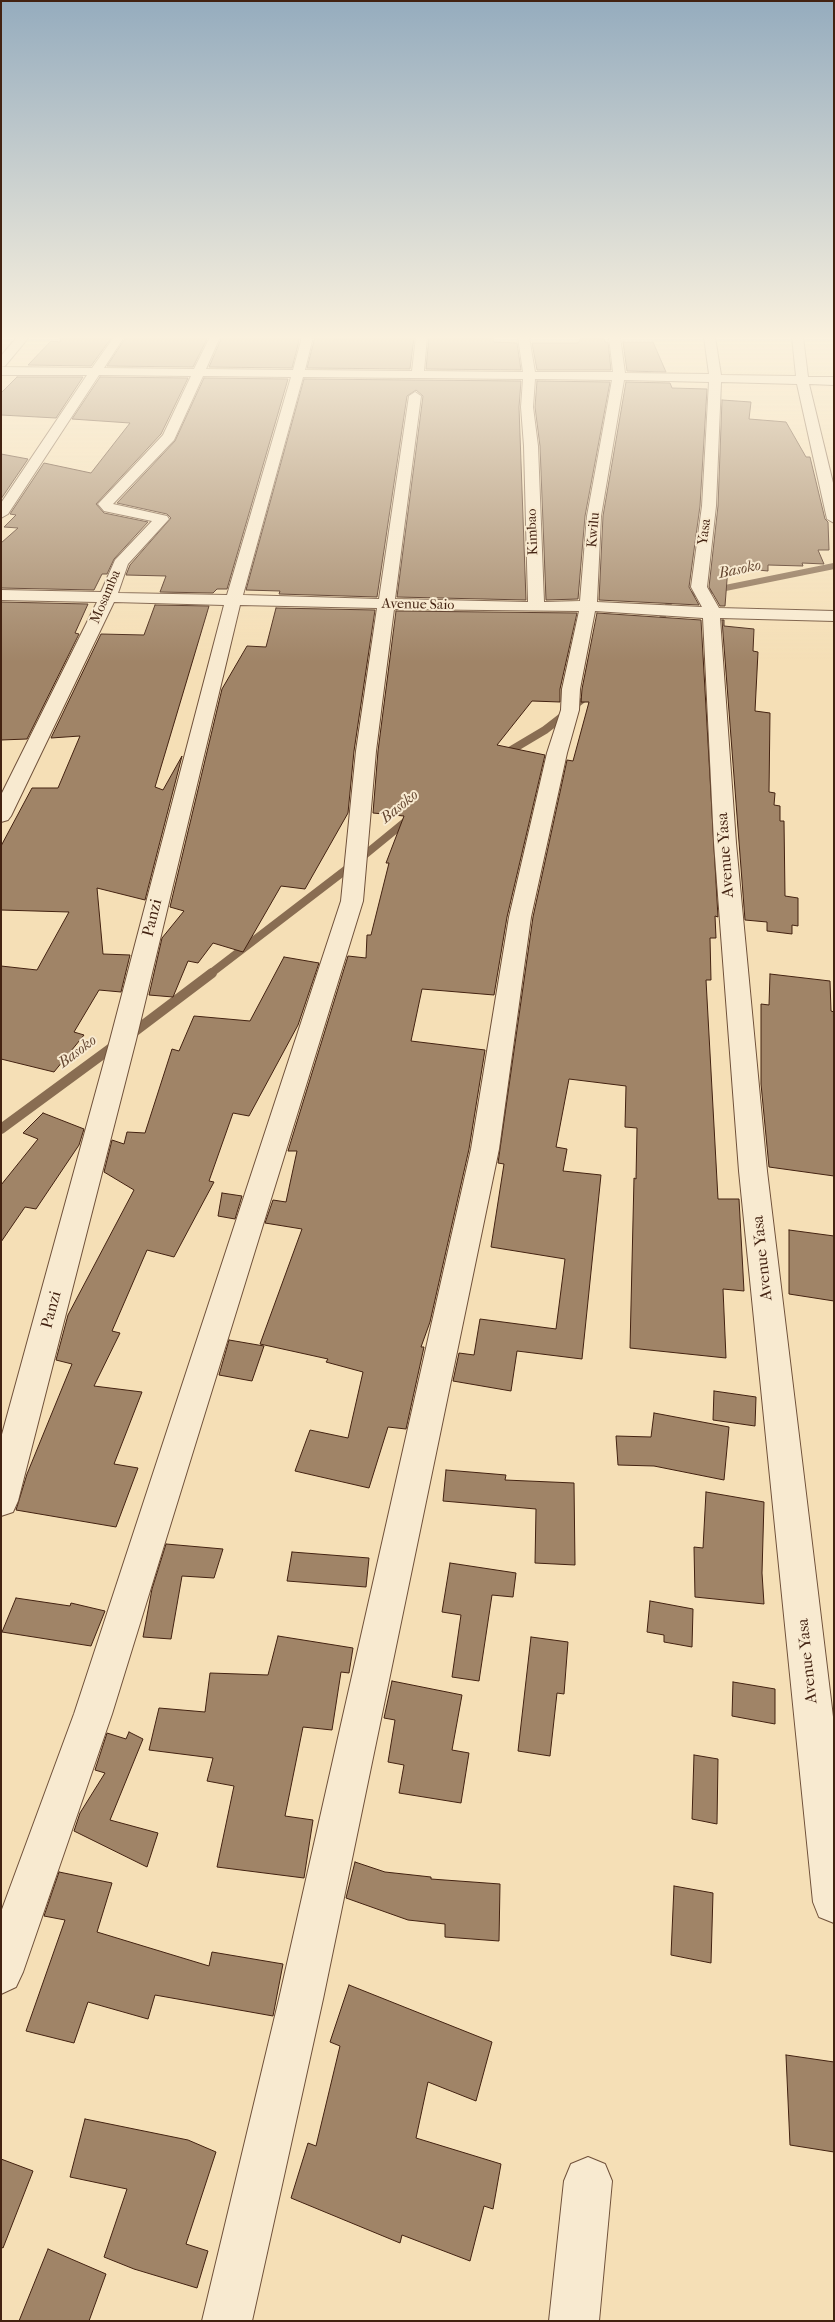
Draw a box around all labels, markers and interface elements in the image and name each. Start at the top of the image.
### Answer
street label: Kimbao [524,508,542,556]
street label: Kwilu [584,512,604,548]
street label: Yasa [695,518,715,546]
water label: Basoko [717,557,763,583]
street label: Mosamba [87,568,125,626]
street label: Avenue Saio [381,596,455,614]
water label: Basoko [378,786,422,828]
street label: Avenue Yasa [713,812,739,898]
street label: Panzi [139,897,167,939]
water label: Basoko [55,1032,101,1072]
street label: Avenue Yasa [749,1215,777,1301]
street label: Panzi [38,1289,66,1331]
street label: Avenue Yasa [794,1618,822,1704]

